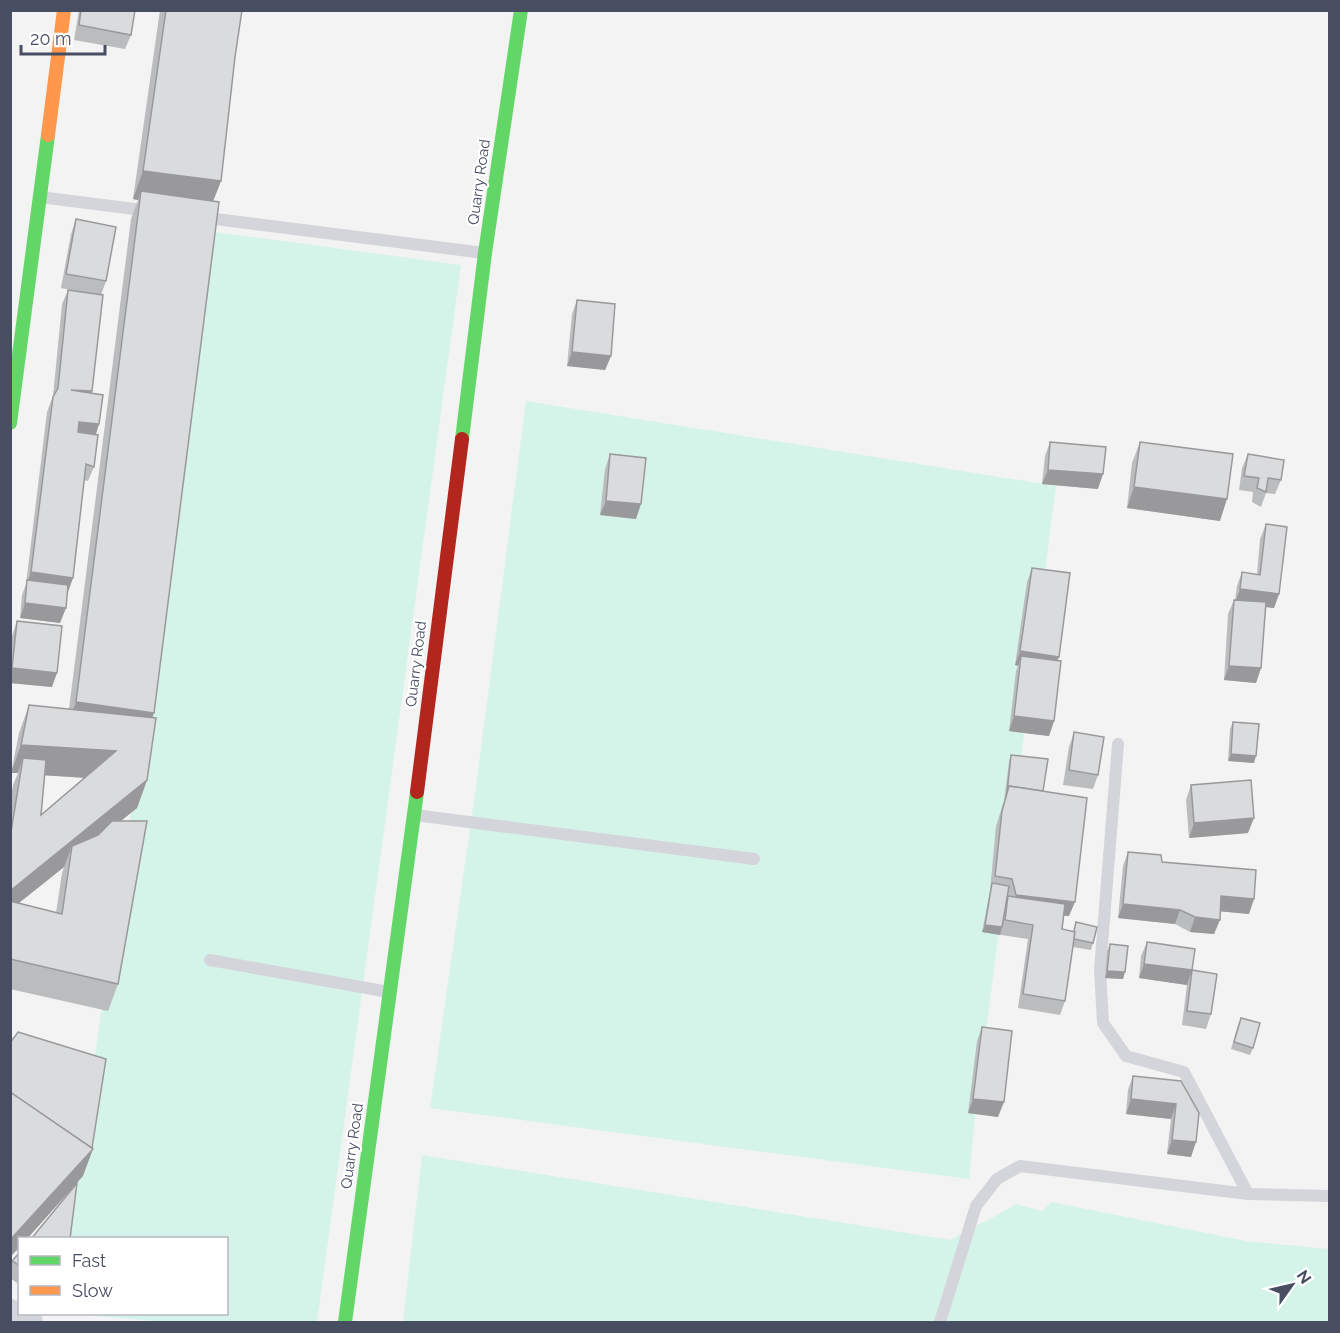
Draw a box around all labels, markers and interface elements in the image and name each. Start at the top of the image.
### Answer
scale bar [21,18,105,56]
text: 20 m [30,28,72,49]
street label: Quarry Road [464,138,494,226]
street label: Quarry Road [402,620,430,708]
street label: Quarry Road [337,1102,367,1190]
legend [18,1237,228,1315]
text: Fast [72,1250,106,1271]
north arrow [1262,1255,1322,1315]
text: N [1293,1267,1315,1287]
text: Slow [72,1280,113,1301]

